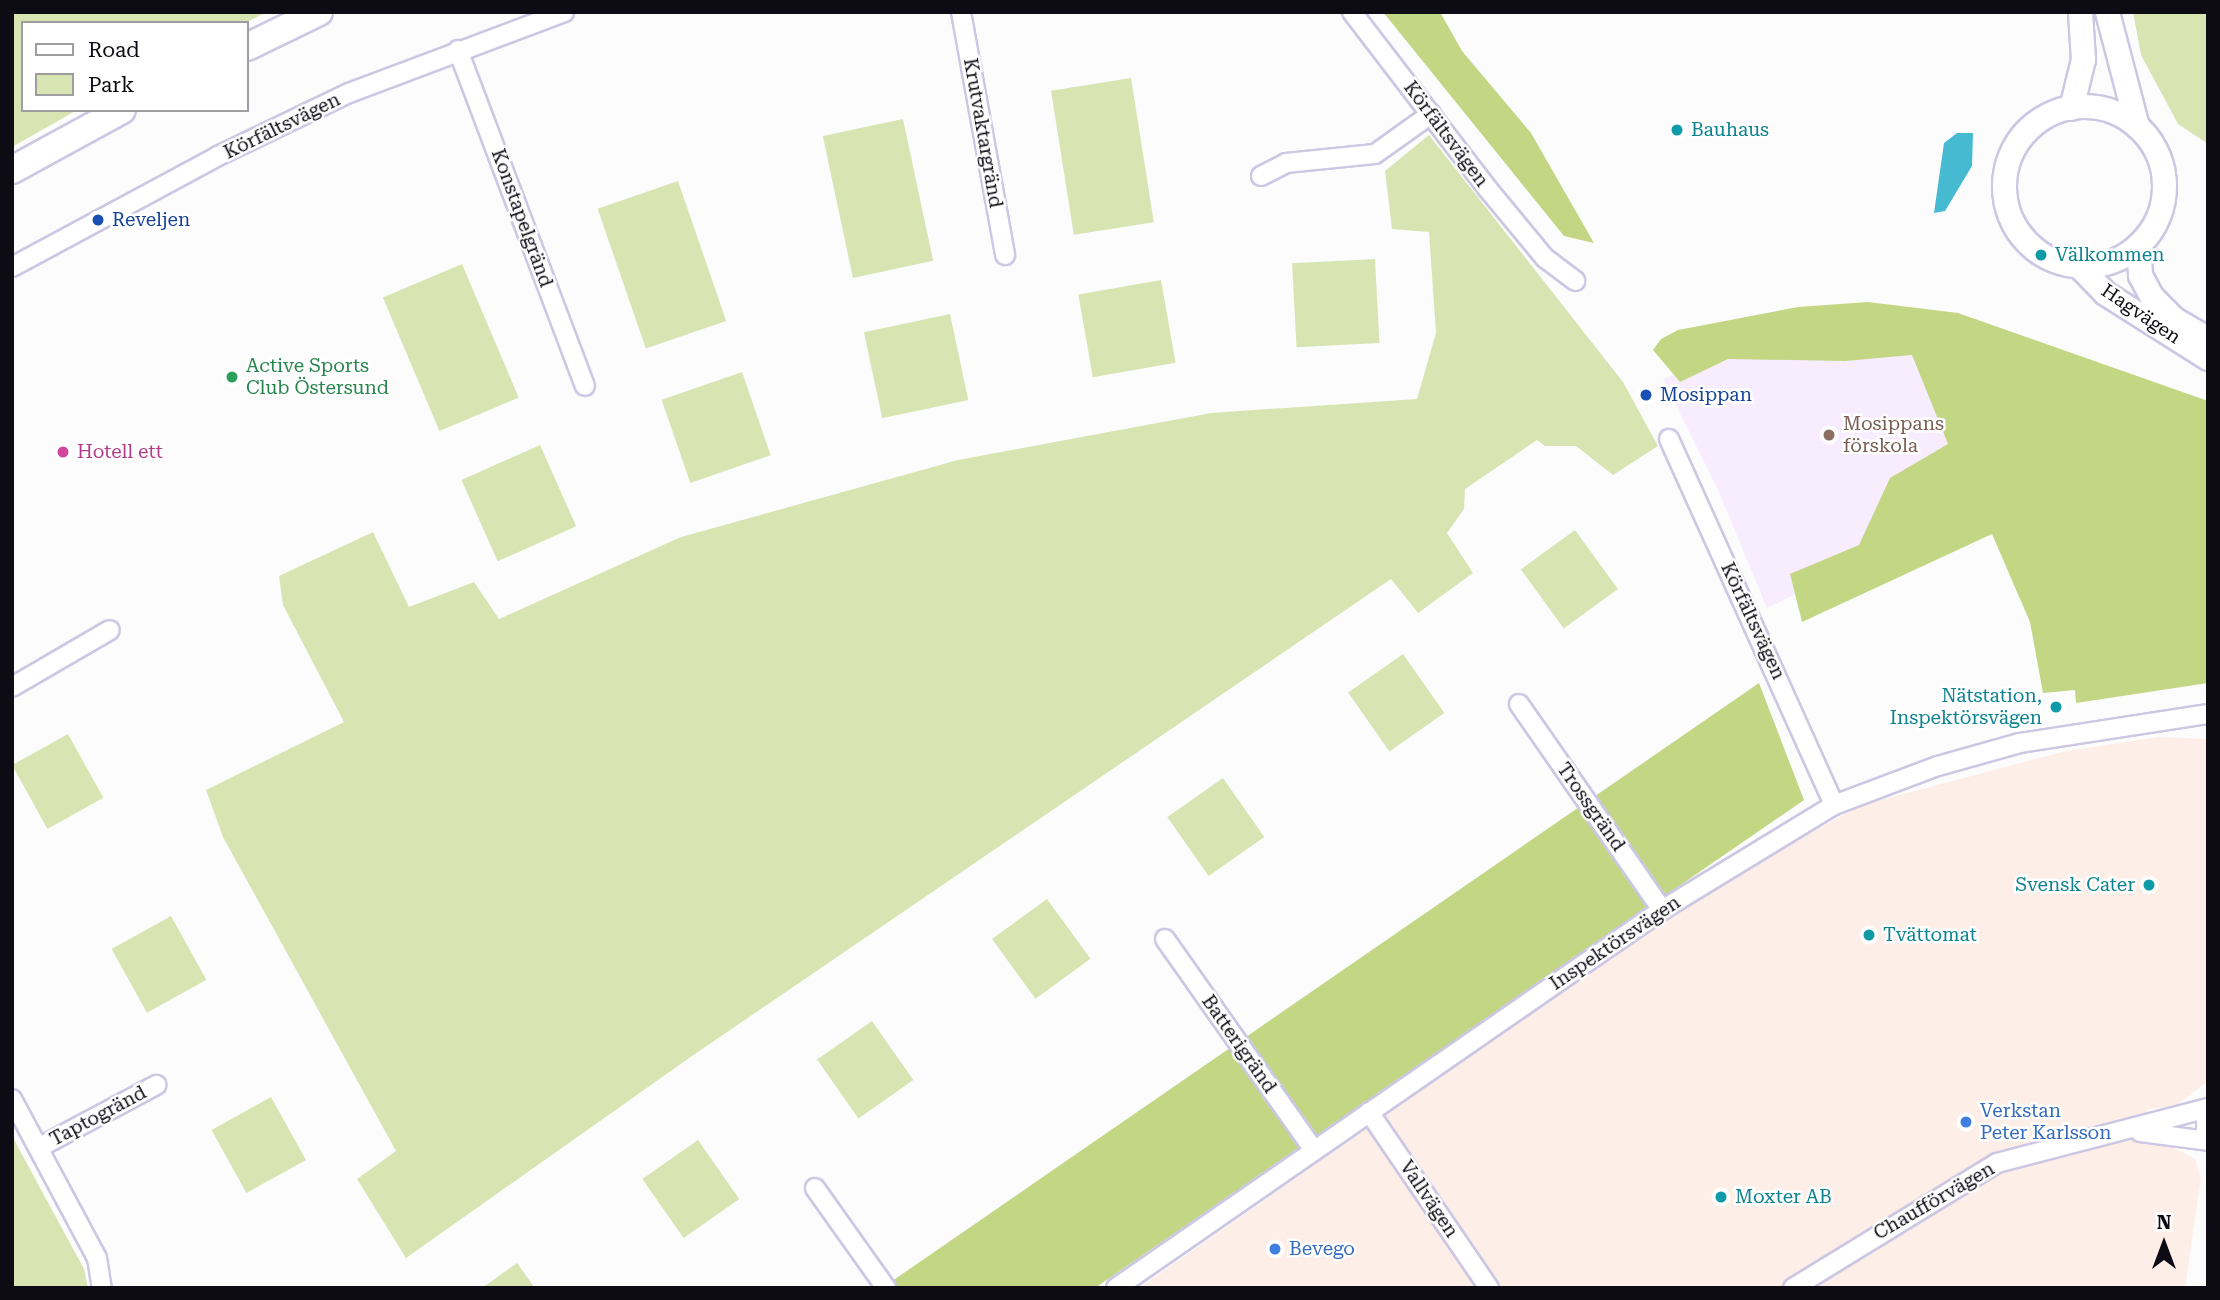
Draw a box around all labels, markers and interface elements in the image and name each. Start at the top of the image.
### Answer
legend [21,21,248,112]
text: Road [88,38,140,62]
street label: Krutvaktargränd [959,56,1007,210]
text: Park [88,73,134,97]
street label: Körfältsvägen [1399,77,1493,191]
street label: Körfältsvägen [220,88,344,164]
place label: Bauhaus [1691,119,1769,141]
marker: Bauhaus [1669,122,1685,138]
street label: Konstapelgränd [486,146,558,290]
place label: Reveljen [112,209,190,231]
marker: Reveljen [90,212,106,228]
place label: Välkommen [2055,244,2164,266]
marker: Välkommen [2033,247,2049,263]
street label: Hagvägen [2097,279,2185,349]
place label: Active Sports Club Östersund [246,355,389,399]
marker: Active Sports Club Östersund [224,369,240,385]
place label: Mosippan [1660,384,1752,406]
marker: Mosippan [1638,387,1654,403]
place label: Mosippans förskola [1843,413,1944,457]
marker: Mosippans förskola [1821,427,1837,443]
place label: Hotell ett [77,441,163,463]
marker: Hotell ett [55,444,71,460]
street label: Körfältsvägen [1716,559,1790,683]
place label: Nätstation, Inspektörsvägen [1890,685,2042,729]
marker: Nätstation, Inspektörsvägen [2048,699,2064,715]
street label: Trossgränd [1552,758,1630,856]
place label: Svensk Cater [2015,874,2135,896]
marker: Svensk Cater [2141,877,2157,893]
street label: Inspektörsvägen [1546,891,1684,995]
place label: Tvättomat [1883,924,1977,946]
marker: Tvättomat [1861,927,1877,943]
street label: Batterigränd [1197,991,1281,1097]
street label: Taptogränd [46,1081,150,1151]
place label: Verkstan Peter Karlsson [1980,1100,2111,1144]
marker: Verkstan Peter Karlsson [1958,1114,1974,1130]
street label: Vallvägen [1395,1156,1463,1242]
street label: Chaufförvägen [1870,1157,1998,1245]
place label: Moxter AB [1735,1186,1832,1208]
marker: Moxter AB [1713,1189,1729,1205]
north arrow [2129,1209,2199,1279]
text: N [2157,1211,2171,1234]
place label: Bevego [1289,1238,1355,1260]
marker: Bevego [1267,1241,1283,1257]

